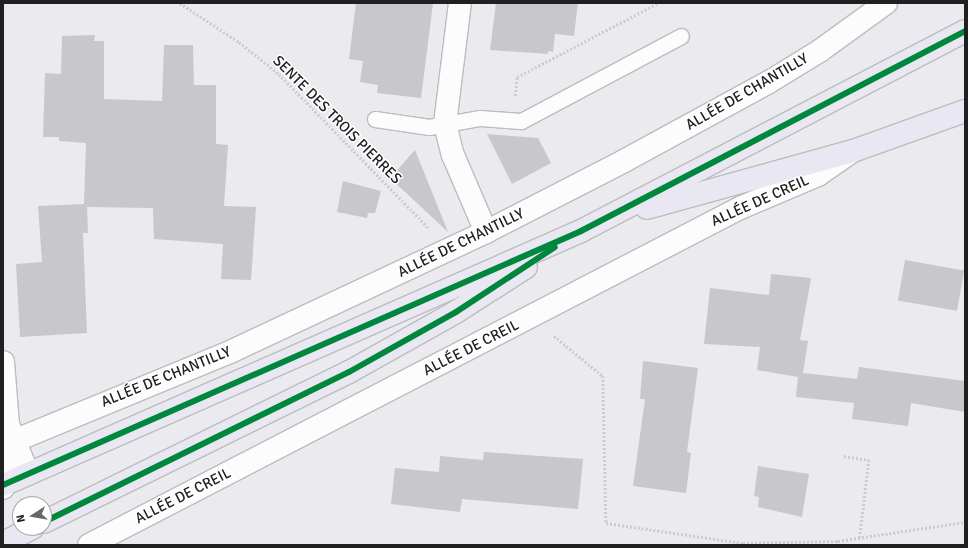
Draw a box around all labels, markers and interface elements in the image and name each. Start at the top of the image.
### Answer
street label: ALLÉE DE CHANTILLY [683,50,811,134]
street label: SENTE DES TROIS PIERRES [269,52,405,188]
street label: ALLÉE DE CREIL [708,171,812,231]
street label: ALLÉE DE CHANTILLY [395,205,527,281]
street label: ALLÉE DE CREIL [420,316,522,380]
street label: ALLÉE DE CHANTILLY [99,343,233,411]
street label: ALLÉE DE CREIL [132,464,234,528]
north arrow [12,496,52,536]
text: N [14,513,28,523]

